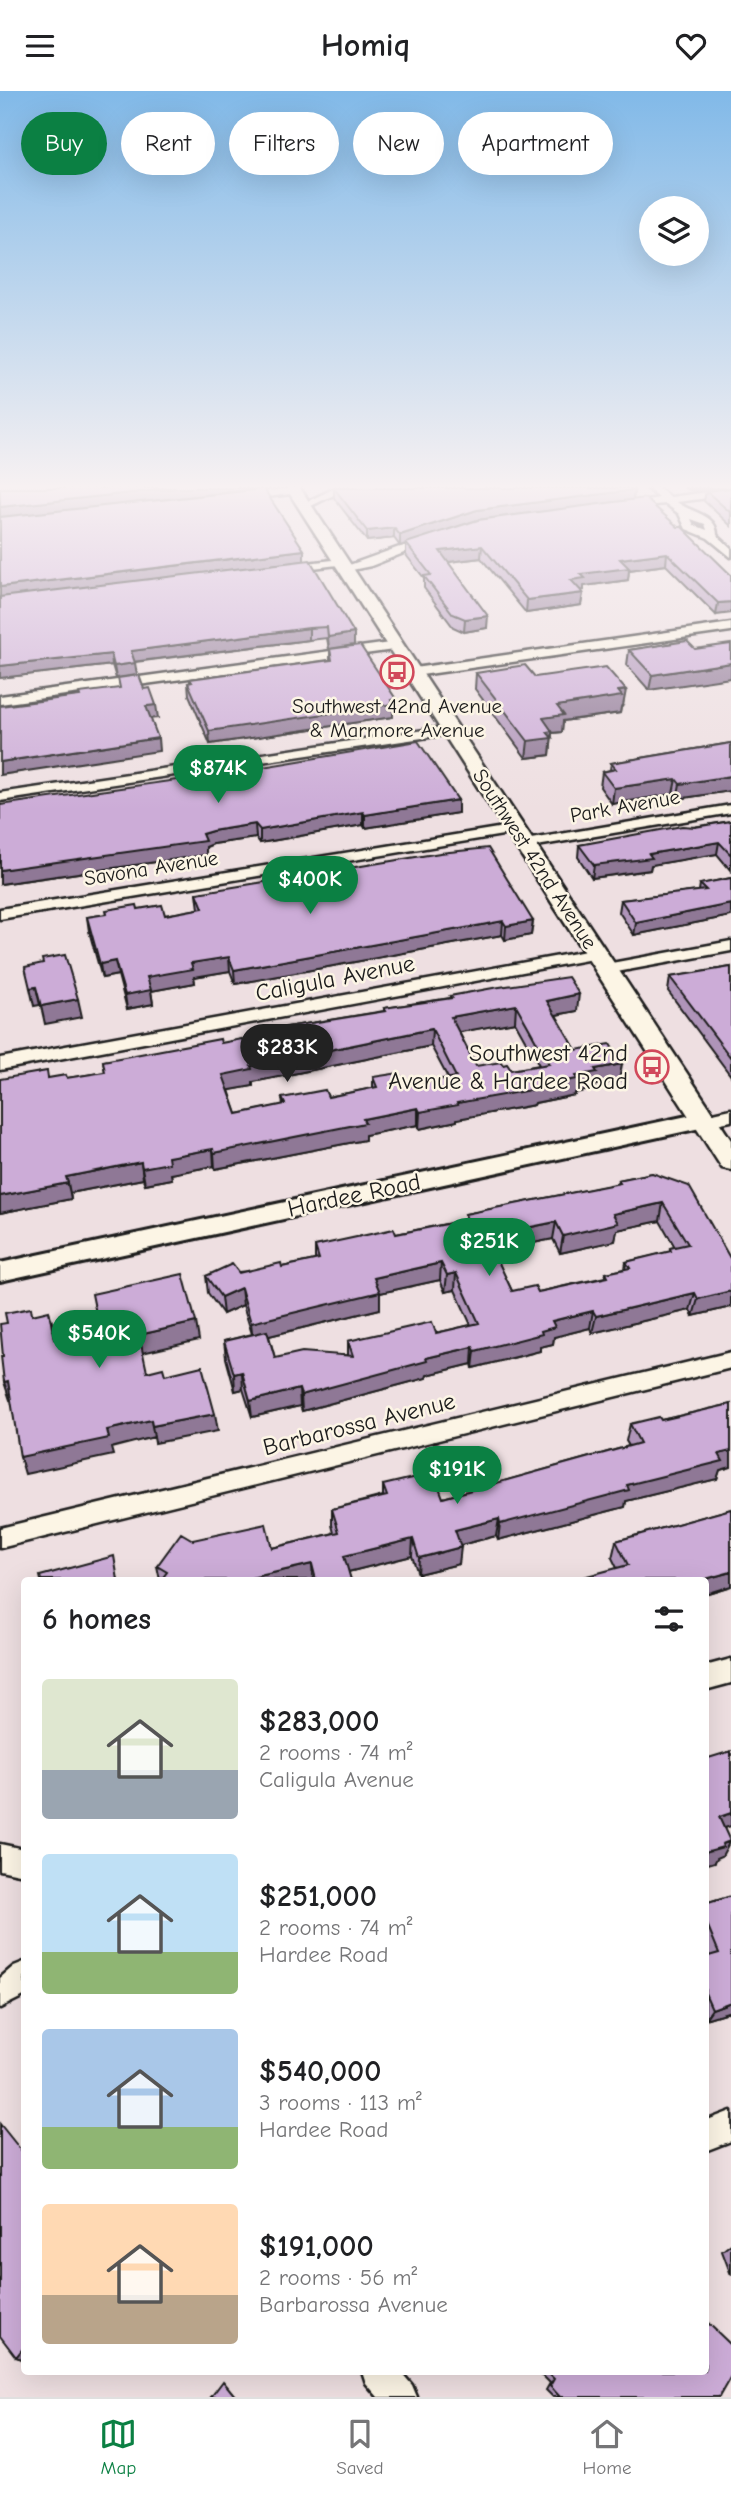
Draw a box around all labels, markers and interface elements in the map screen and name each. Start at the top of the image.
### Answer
icon: menu [21,27,59,65]
text: Homiq [321,27,410,64]
icon: heart [672,27,710,65]
chip: Buy [21,112,107,175]
chip: Rent [121,112,215,175]
chip: Filters [229,112,339,175]
chip: New [353,112,444,175]
chip: Apartment [458,112,613,175]
map controls [639,196,709,266]
button: layers [639,196,709,266]
bus stop icon: Southwest 42nd Avenue & Marmore Avenue [378,653,416,691]
place label: Southwest 42nd Avenue & Marmore Avenue [292,694,502,742]
pin: $874K [169,745,267,805]
text: $874K [189,754,247,781]
street label: Southwest 42nd Avenue [468,764,602,954]
street label: Park Avenue [568,785,682,827]
street label: Savona Avenue [82,846,220,890]
pin: $400K [261,857,359,916]
text: $400K [278,865,342,892]
street label: Caligula Avenue [253,949,417,1007]
pin: $283K [238,1025,336,1084]
text: $283K [256,1033,318,1060]
place label: Southwest 42nd Avenue & Hardee Road [388,1039,628,1095]
bus stop icon: Southwest 42nd Avenue & Hardee Road [633,1048,671,1086]
street label: Hardee Road [285,1167,423,1223]
pin: $251K [440,1219,538,1278]
text: $251K [459,1227,519,1254]
pin: $540K [50,1311,148,1370]
text: $540K [68,1319,130,1346]
street label: Barbarossa Avenue [260,1387,458,1461]
pin: $191K [408,1447,506,1506]
text: $191K [429,1455,485,1482]
icon: filters [650,1600,688,1638]
text: 6 homes [42,1602,151,1637]
text: $283,000 [259,1704,379,1739]
icon: home [98,1707,182,1791]
text: 2 rooms · 74 m² [259,1739,412,1766]
text: Caligula Avenue [259,1766,414,1793]
text: $251,000 [259,1879,377,1914]
icon: home [98,1882,182,1966]
text: 2 rooms · 74 m² [259,1914,412,1941]
text: Hardee Road [259,1941,389,1968]
text: $540,000 [259,2054,381,2089]
icon: home [98,2057,182,2141]
text: 3 rooms · 113 m² [259,2089,422,2116]
text: Hardee Road [259,2116,389,2143]
text: $191,000 [259,2229,374,2264]
icon: home [98,2232,182,2316]
text: 2 rooms · 56 m² [259,2264,417,2291]
text: Barbarossa Avenue [259,2291,448,2318]
tab: Map [99,2415,137,2479]
tab: Saved [336,2415,384,2479]
tab: Home [583,2415,632,2479]

